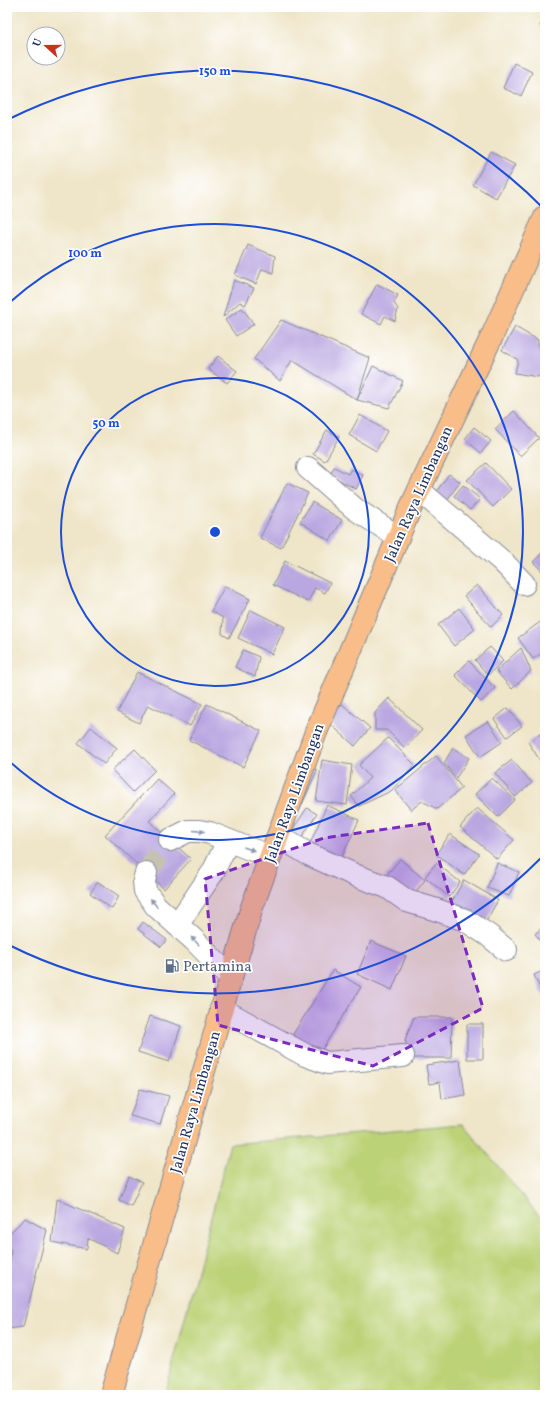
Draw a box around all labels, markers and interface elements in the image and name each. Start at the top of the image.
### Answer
north arrow [26,26,66,66]
text: U [30,36,47,49]
text: 150 m [199,64,231,80]
text: 100 m [68,246,102,262]
text: 50 m [92,416,120,432]
street label: Jalan Raya Limbangan [380,423,459,566]
centre of rings [208,525,222,539]
street label: Jalan Raya Limbangan [260,721,330,866]
one-way arrow [193,828,205,835]
one-way arrow [243,846,255,852]
one-way arrow [149,897,158,908]
one-way arrow [190,936,200,946]
place label: Pertamina [183,957,252,978]
fuel station icon: Pertamina [164,958,180,974]
street label: Jalan Raya Limbangan [166,1029,227,1176]

